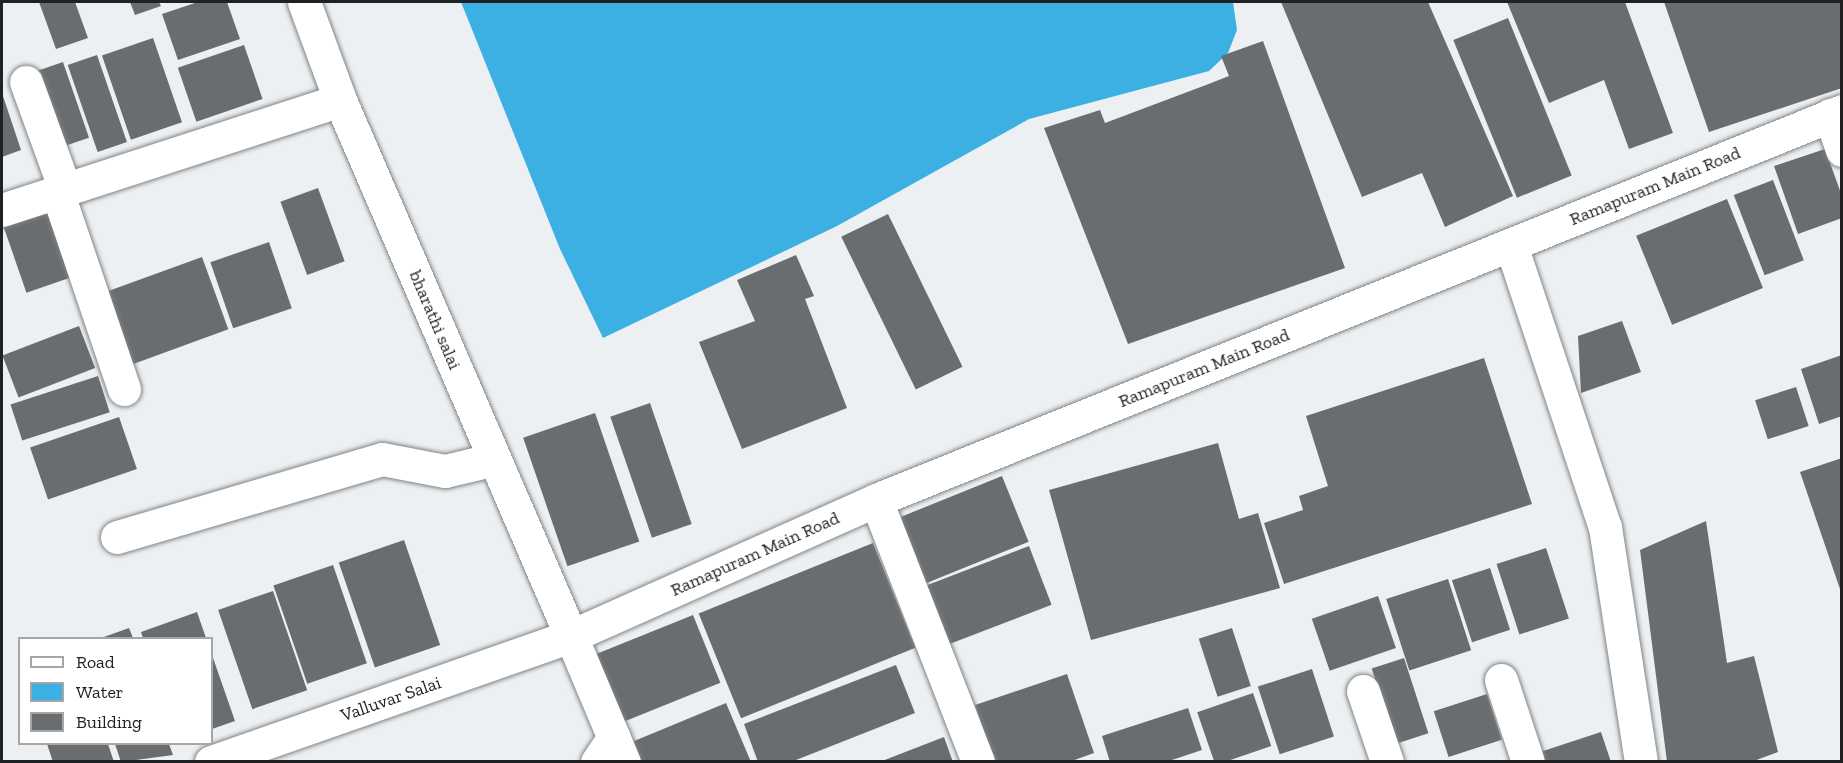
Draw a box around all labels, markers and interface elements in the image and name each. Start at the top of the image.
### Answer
street label: Ramapuram Main Road [1566,142,1744,230]
street label: bharathi salai [404,267,466,373]
street label: Ramapuram Main Road [1115,324,1293,412]
street label: Ramapuram Main Road [667,507,843,601]
legend [18,637,213,745]
text: Road [76,651,115,673]
street label: Valluvar Salai [338,672,444,726]
text: Water [76,681,123,703]
text: Building [76,711,142,733]

